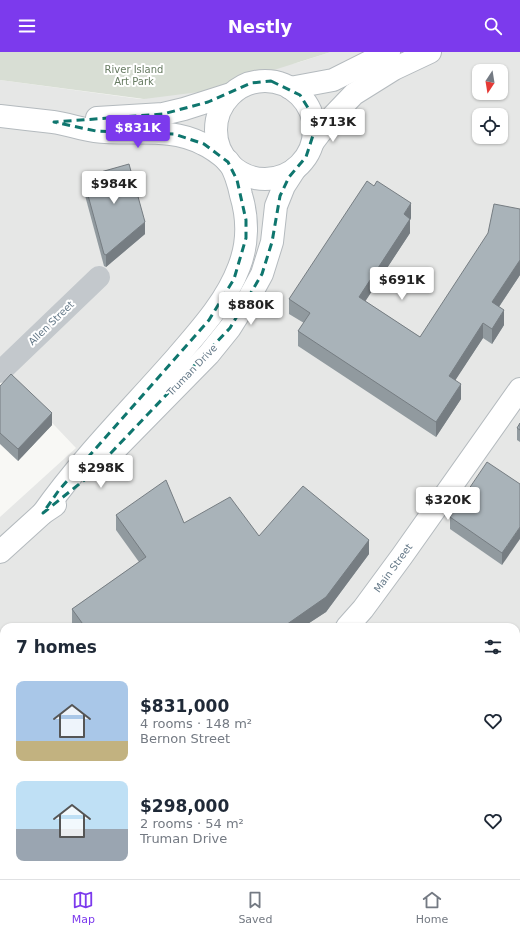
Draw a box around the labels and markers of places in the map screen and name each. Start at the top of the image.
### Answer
pin: $713K [305,109,361,143]
pin: $831K [110,115,166,149]
pin: $984K [86,171,142,205]
pin: $691K [374,267,430,301]
pin: $880K [223,292,279,326]
pin: $298K [73,455,129,489]
pin: $320K [420,487,476,521]

